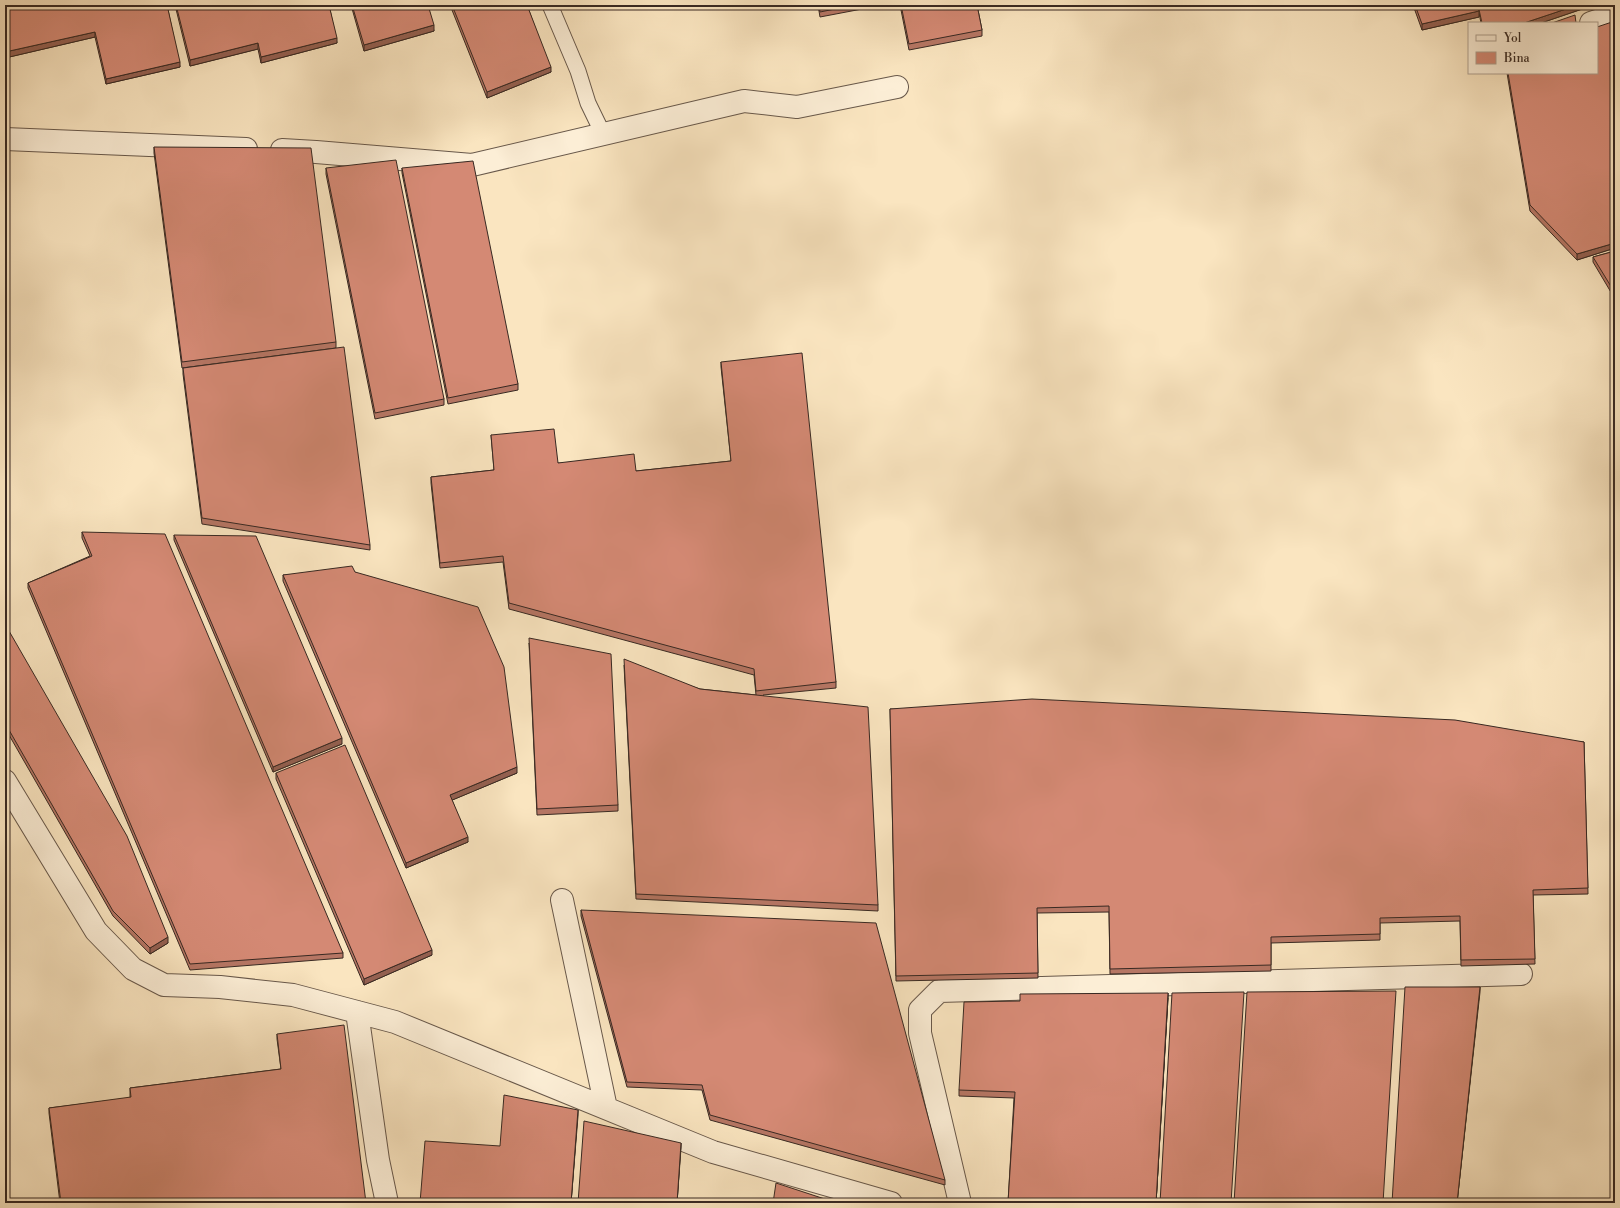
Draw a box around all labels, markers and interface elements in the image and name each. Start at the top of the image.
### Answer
legend [1468,22,1598,74]
text: Yol [1503,31,1522,46]
text: Bina [1503,51,1531,66]

